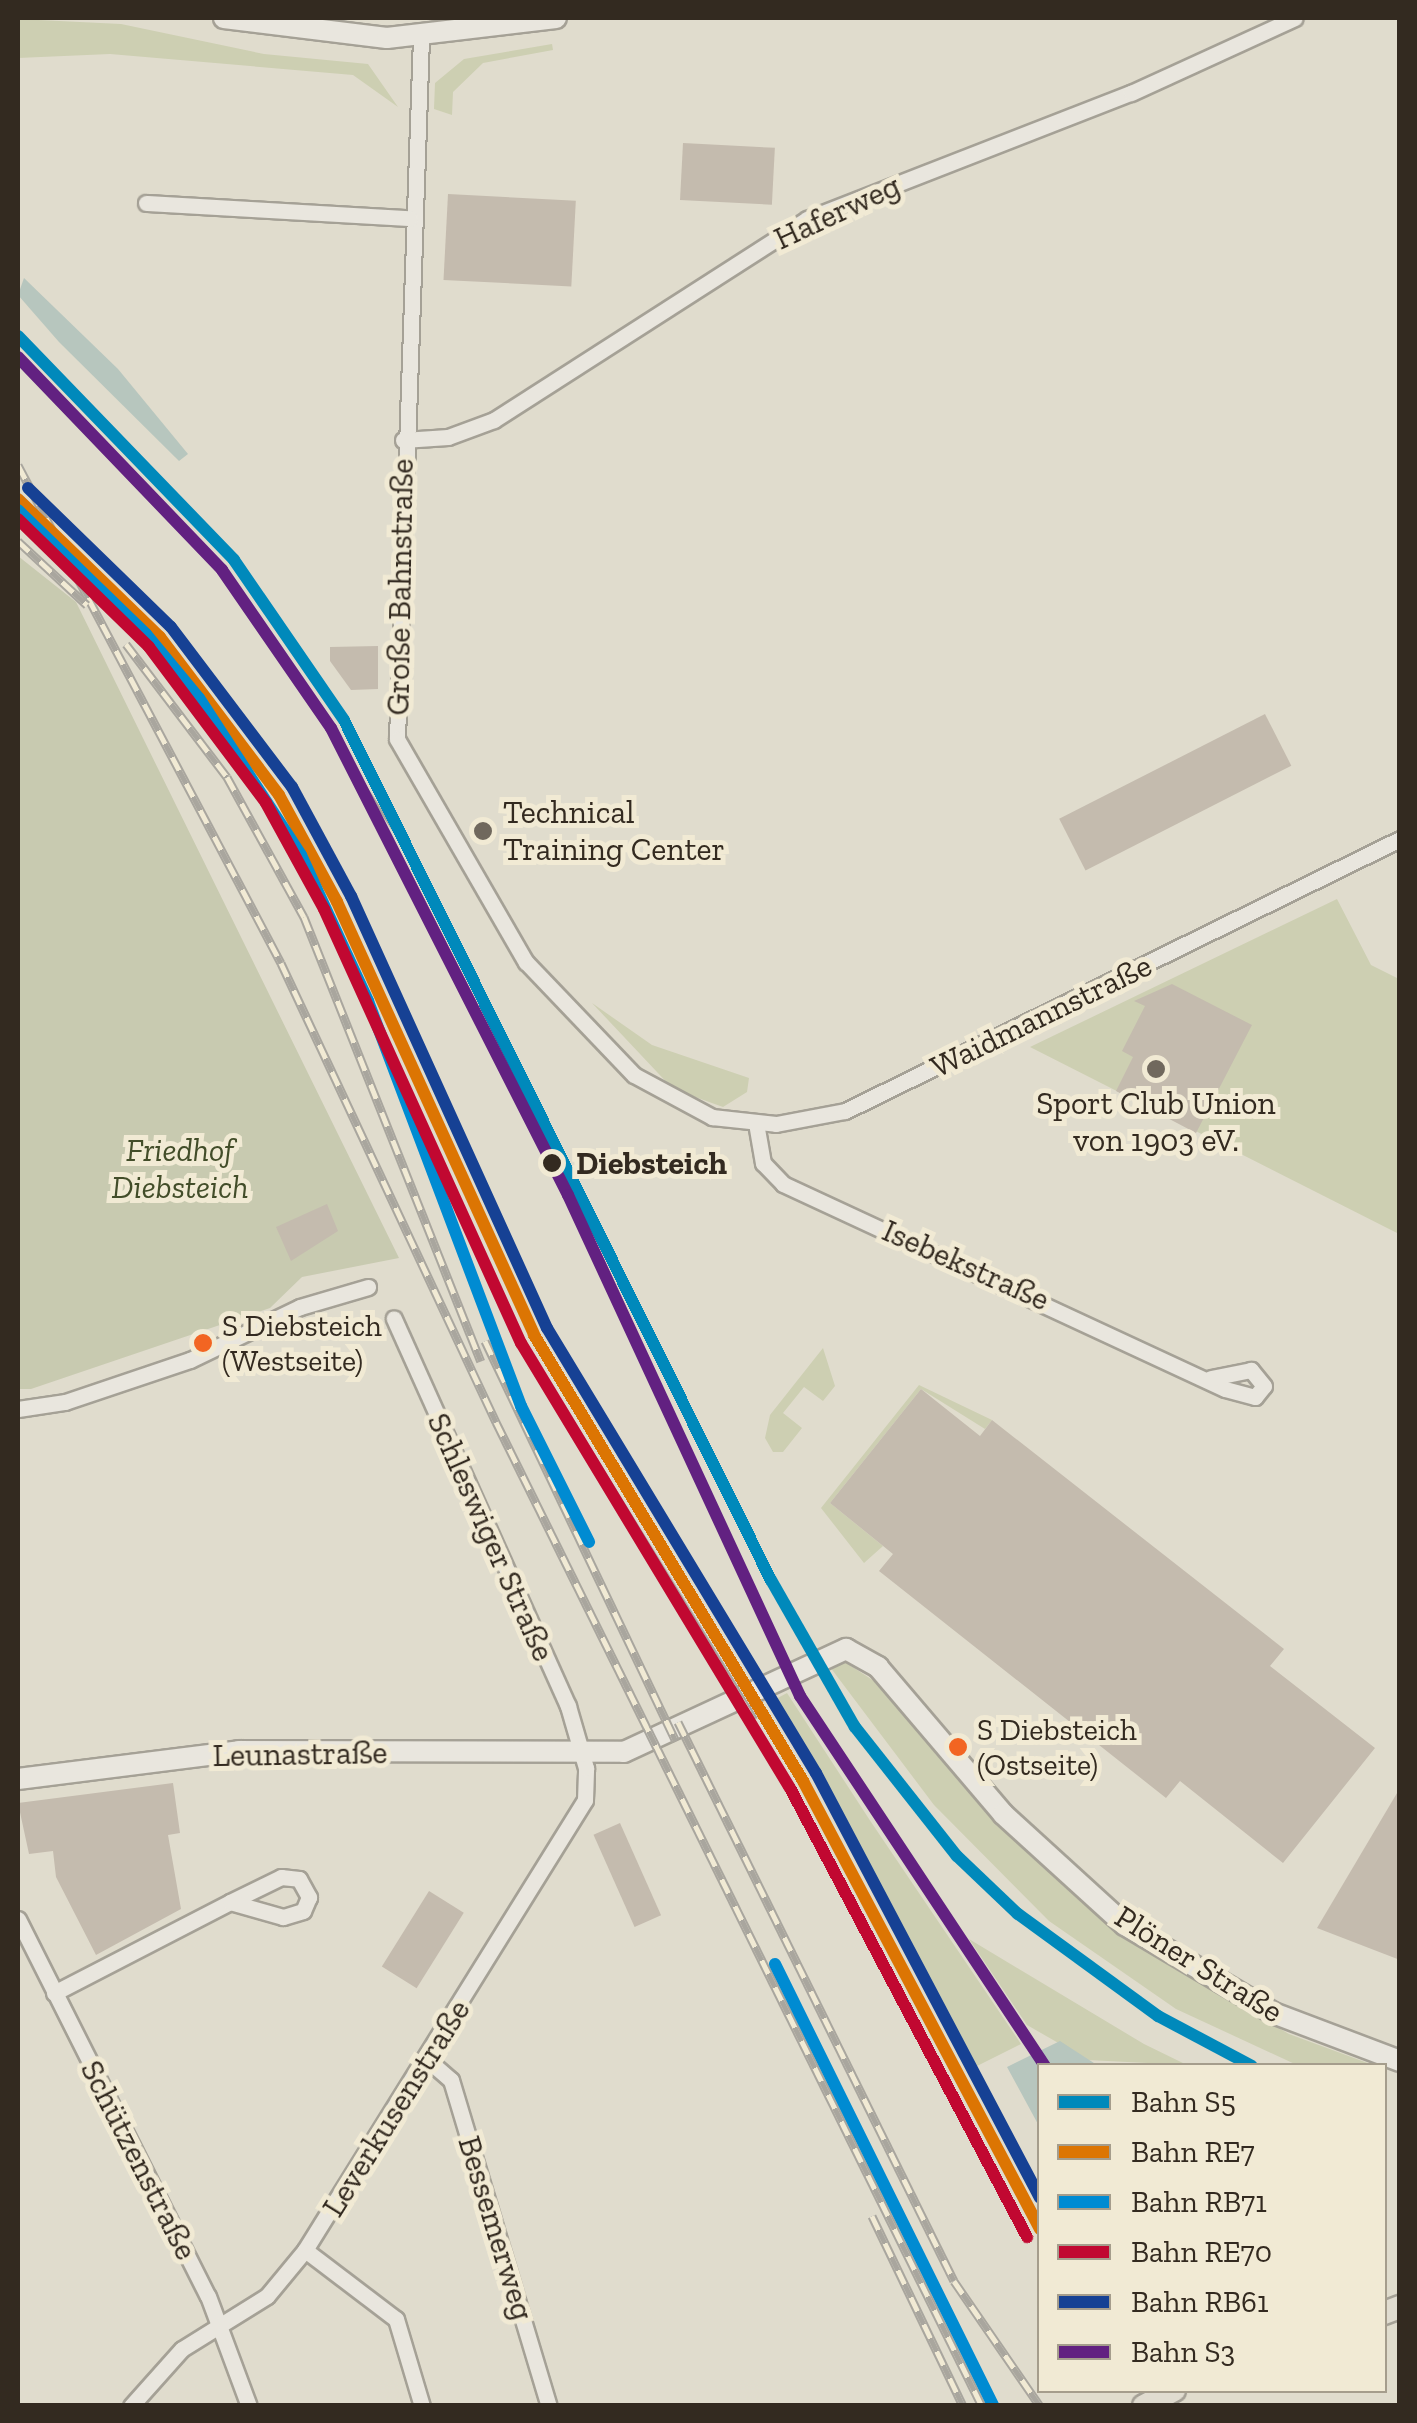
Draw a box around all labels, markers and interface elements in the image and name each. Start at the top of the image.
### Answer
street label: Haferweg [768,166,906,258]
street label: Große Bahnstraße [379,458,421,716]
place label: Technical Training Center [503,794,725,869]
marker: Technical Training Center [472,820,494,842]
street label: Waidmannstraße [924,946,1158,1086]
marker: Sport Club Union von 1903 eV. [1145,1058,1167,1080]
place label: Sport Club Union von 1903 eV. [1036,1085,1276,1160]
park label: Friedhof Diebsteich [112,1132,248,1207]
place label: Diebsteich [576,1144,727,1182]
marker: Diebsteich [537,1148,567,1178]
street label: Isebekstraße [877,1211,1055,1319]
place label: S Diebsteich (Westseite) [222,1308,382,1378]
marker: S Diebsteich (Westseite) [193,1333,213,1353]
street label: Schleswiger Straße [419,1407,563,1667]
place label: S Diebsteich (Ostseite) [977,1712,1137,1782]
street label: Leunastraße [212,1733,388,1775]
marker: S Diebsteich (Ostseite) [948,1737,968,1757]
street label: Plöner Straße [1108,1897,1290,2031]
street label: Leverkusenstraße [314,1992,478,2224]
street label: Schützenstraße [72,2054,206,2266]
legend [1037,2063,1387,2393]
text: Bahn S5 [1131,2084,1236,2120]
street label: Bessemerweg [450,2131,542,2325]
text: Bahn RE7 [1131,2134,1255,2170]
text: Bahn RB71 [1131,2184,1267,2220]
text: Bahn RE70 [1131,2234,1272,2270]
text: Bahn RB61 [1131,2284,1269,2320]
text: Bahn S3 [1131,2334,1235,2370]

